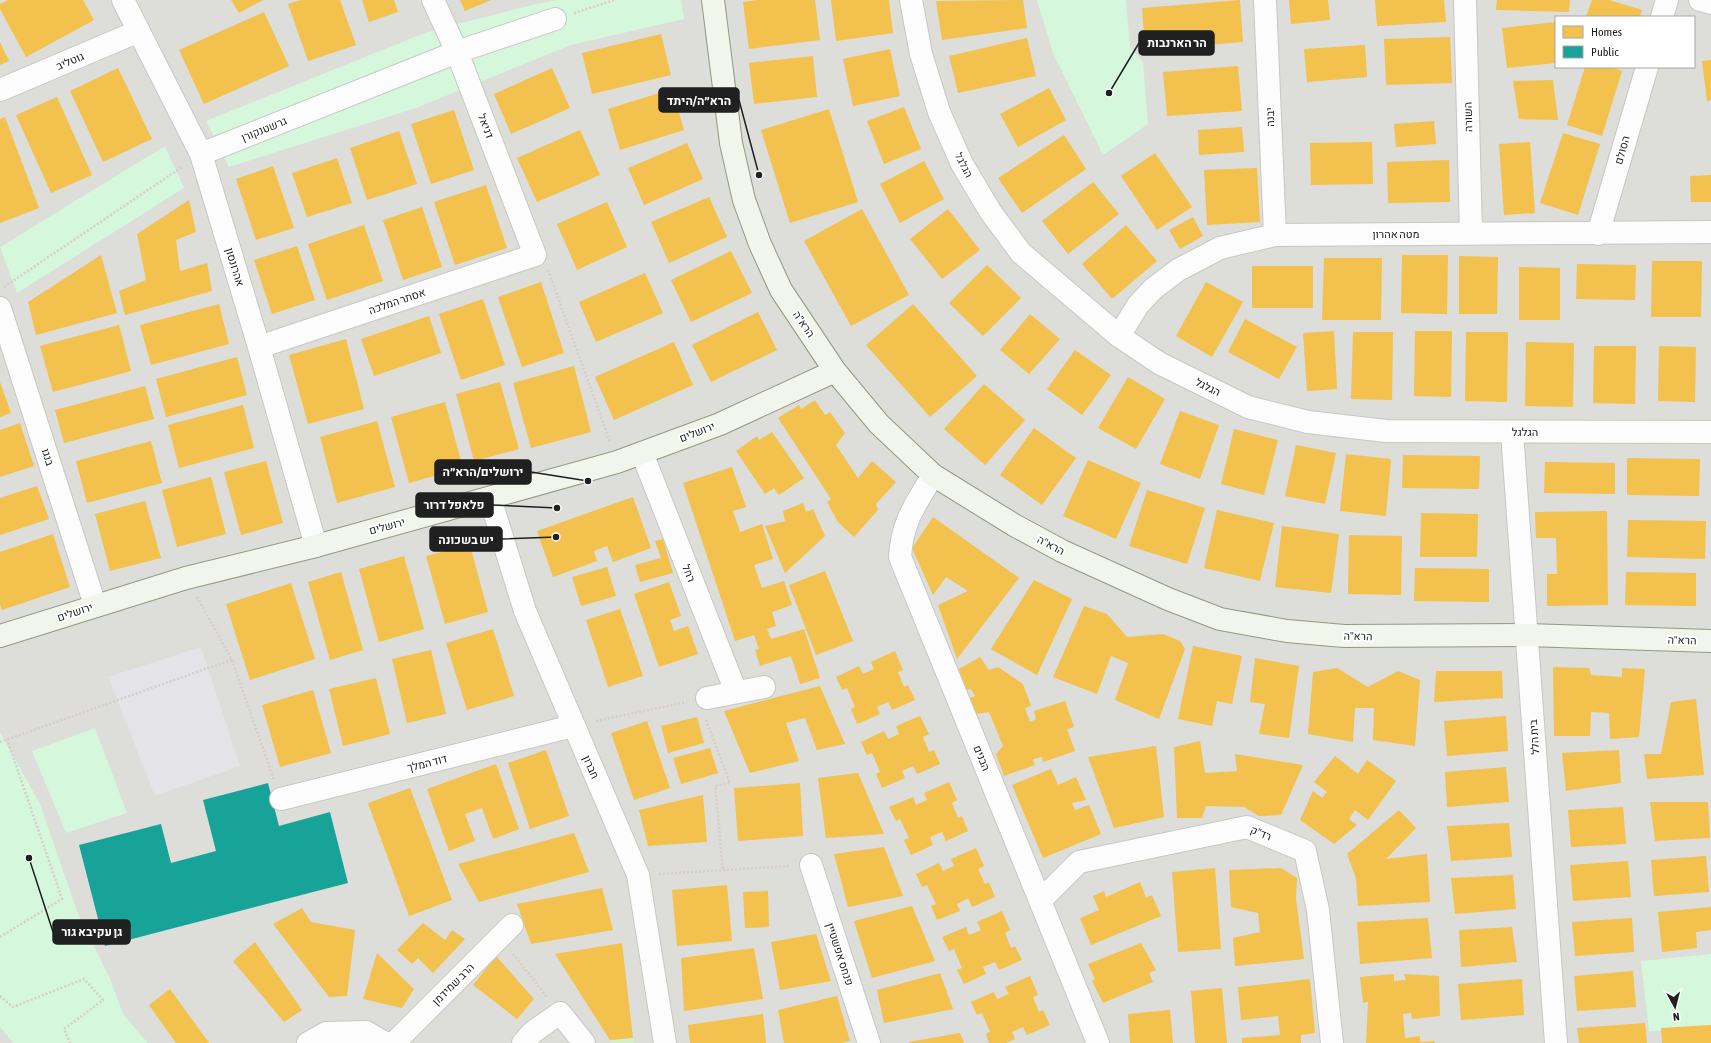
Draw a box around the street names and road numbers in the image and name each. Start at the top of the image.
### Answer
street label: גוטליב [54,50,86,72]
street label: השורה [1462,102,1474,132]
street label: יבנה [1264,107,1276,127]
street label: דניאל [476,112,496,140]
street label: גרשטנקורן [240,114,288,144]
street label: הסולם [1612,134,1632,166]
street label: הגלגל [953,151,975,179]
street label: מטה אהרון [1372,228,1420,240]
street label: אהרונסון [223,246,247,288]
street label: אסתר המלכה [367,286,427,316]
street label: הרא"ה [791,309,817,339]
street label: הגלגל [1194,376,1222,398]
street label: ירושלים [678,420,716,444]
street label: הגלגל [1512,426,1538,438]
street label: בנגו [40,447,56,467]
street label: ירושלים [368,515,406,537]
street label: הרא"ה [1035,533,1067,557]
street label: רחל [680,563,698,583]
street label: ירושלים [56,601,94,623]
street label: הרא"ה [1343,630,1373,642]
street label: הרא"ה [1667,633,1697,647]
street label: בית הלל [1527,719,1541,755]
street label: הבנים [971,743,993,773]
street label: דוד המלך [406,752,448,774]
street label: חברון [581,753,601,781]
street label: רד"ק [1249,824,1273,842]
street label: פנחס אפשטיין [824,921,856,987]
street label: הרב שמידמן [430,961,476,1007]

